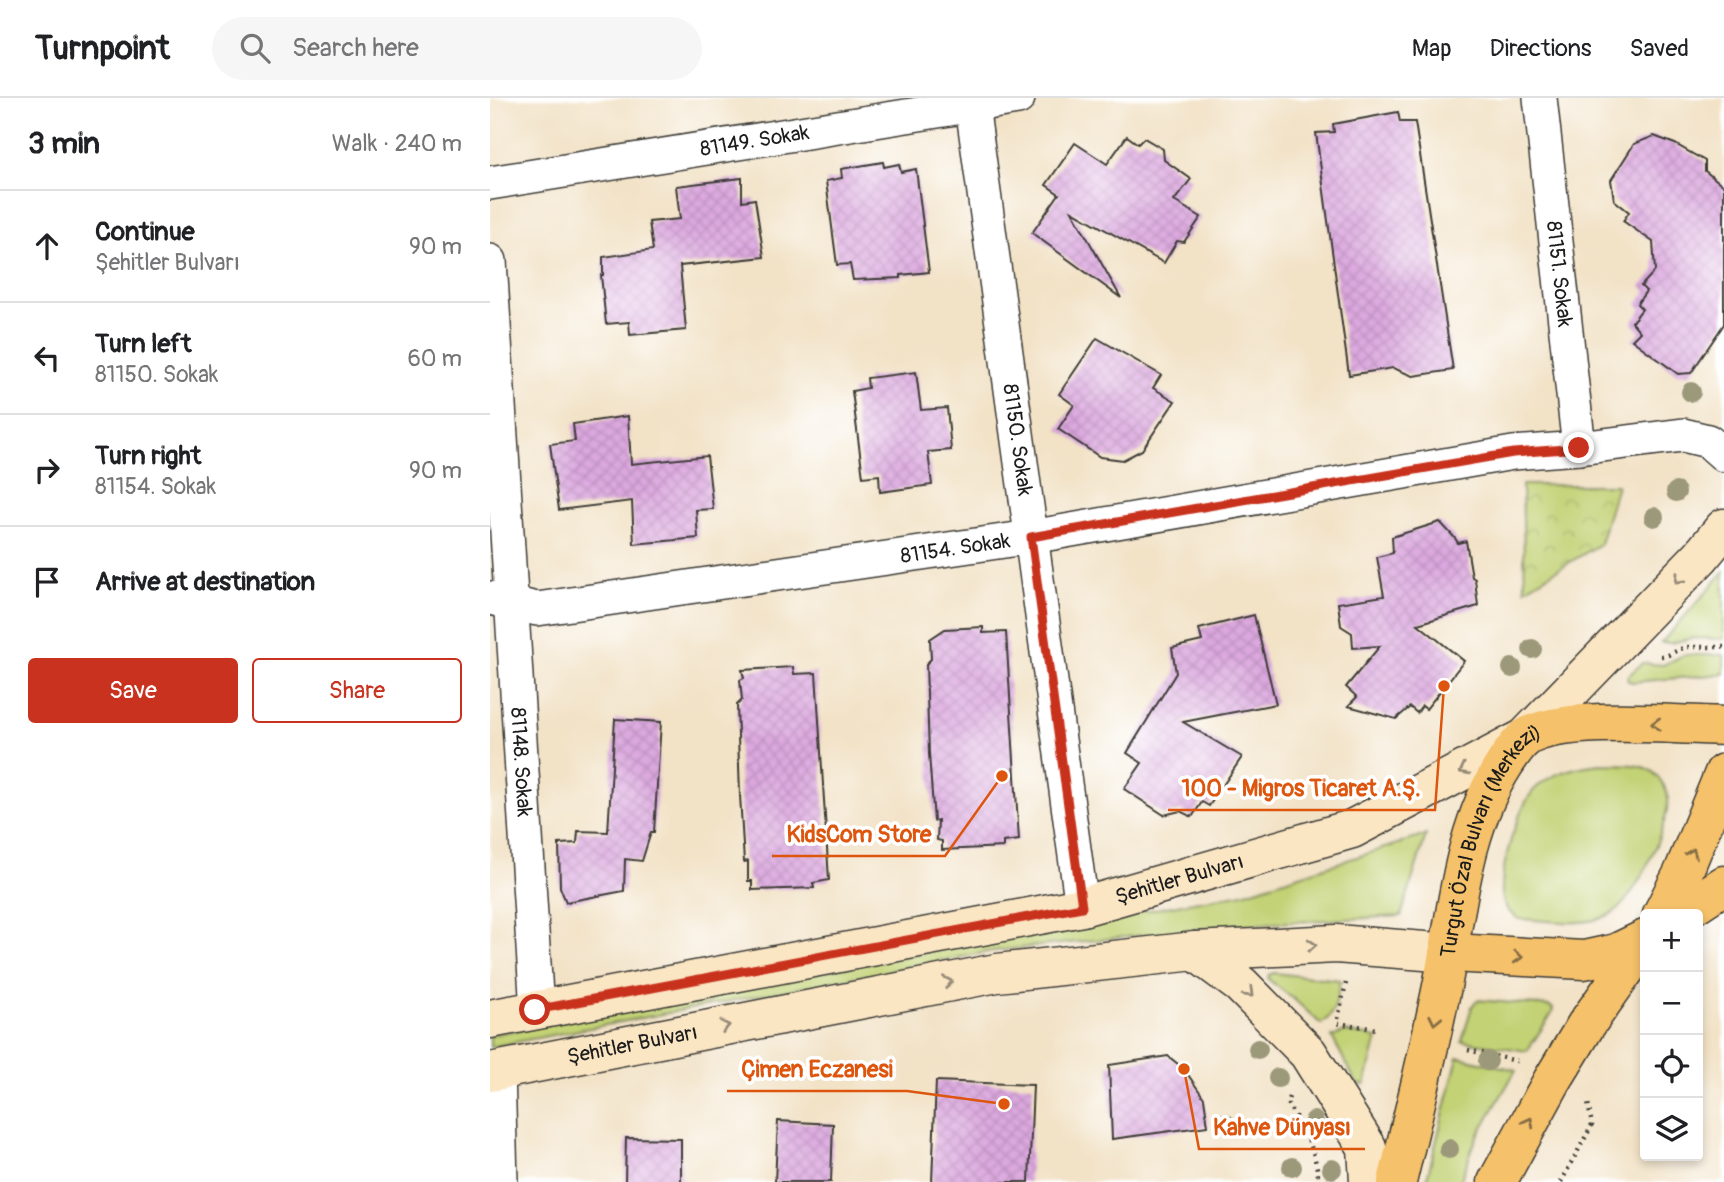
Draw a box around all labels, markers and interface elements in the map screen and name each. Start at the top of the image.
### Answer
search box [212,17,702,80]
text: Turnpoint [35,28,170,69]
icon: search [236,29,274,67]
text: Search here [292,32,419,64]
text: Map [1412,34,1452,63]
text: Directions [1490,34,1591,63]
text: Saved [1629,34,1689,63]
street label: 81149. Sokak [698,119,811,163]
text: 3 min [28,125,100,162]
text: Walk · 240 m [332,129,462,158]
text: Continue [95,216,195,248]
street label: 81151. Sokak [1540,219,1578,329]
icon: ahead [28,227,66,265]
text: 90 m [409,232,462,261]
text: Şehitler Bulvarı [95,248,240,277]
text: Turn left [95,328,191,360]
icon: left [28,339,66,377]
text: 60 m [407,344,462,373]
text: 81150. Sokak [95,360,218,389]
street label: 81150. Sokak [996,382,1038,498]
route end [1563,432,1594,463]
text: Turn right [95,440,201,472]
icon: right [28,451,66,489]
text: 90 m [409,456,462,485]
text: 81154. Sokak [95,472,216,501]
street label: 81154. Sokak [899,527,1012,570]
icon: arrive [28,563,66,601]
text: Arrive at destination [95,566,315,598]
one-way arrow [1674,571,1687,584]
button: Save [28,658,238,723]
button: Share [252,658,462,723]
street label: 81148. Sokak [504,706,538,818]
one-way arrow [1650,717,1661,732]
street label: Turgut Özal Bulvarı (Merkezi) [1435,719,1545,960]
one-way arrow [1459,762,1472,775]
callout: 100 - Migros Ticaret A.Ş. [1168,766,1435,810]
text: 100 - Migros Ticaret A.Ş. [1181,774,1421,803]
callout: KidsCom Store [772,812,945,856]
text: KidsCom Store [787,820,932,849]
street label: Şehitler Bulvarı [1112,848,1247,911]
one-way arrow [1683,848,1697,860]
map controls [1640,909,1703,1161]
button: + [1640,909,1703,972]
one-way arrow [1307,938,1318,953]
one-way arrow [1513,949,1524,964]
button: − [1640,972,1703,1035]
one-way arrow [942,975,954,990]
one-way arrow [1241,984,1254,997]
route start [519,994,550,1025]
one-way arrow [1429,1014,1444,1026]
street label: Şehitler Bulvarı [565,1019,700,1071]
one-way arrow [719,1019,731,1034]
button: locate [1640,1035,1703,1098]
callout: Çimen Eczanesi [727,1047,907,1091]
text: Çimen Eczanesi [741,1055,893,1084]
button: layers [1640,1098,1703,1161]
callout: Kahve Dünyası [1199,1105,1365,1149]
text: Kahve Dünyası [1213,1113,1351,1142]
one-way arrow [1521,1116,1534,1129]

